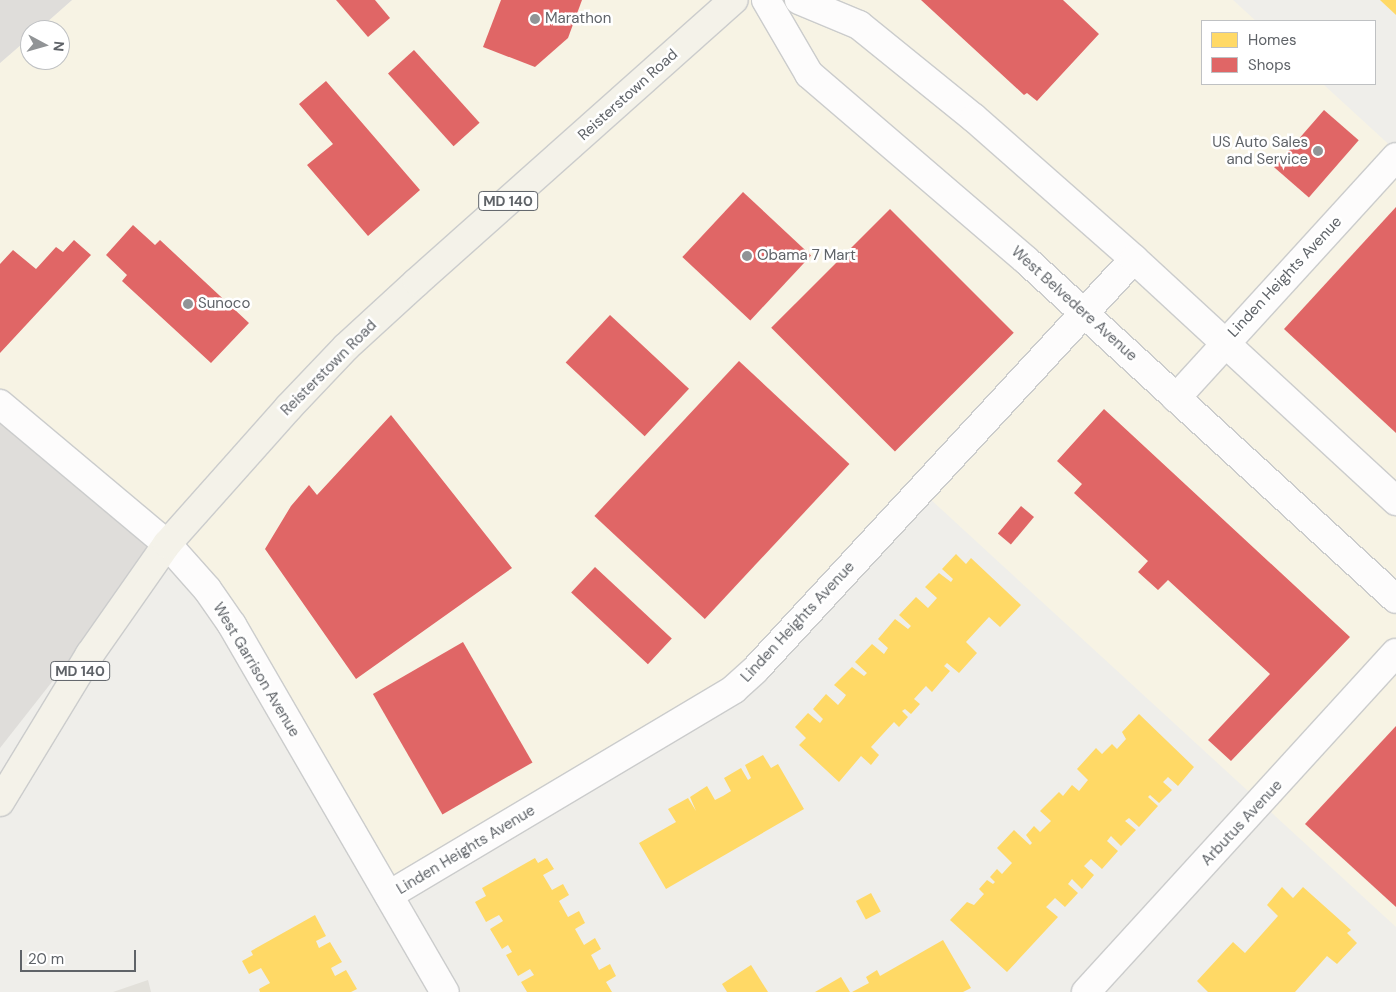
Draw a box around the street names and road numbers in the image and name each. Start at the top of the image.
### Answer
street label: Reisterstown Road [574,45,682,145]
road number: MD 140 [478,190,538,212]
street label: Linden Heights Avenue [1224,213,1346,341]
street label: West Belvedere Avenue [1007,243,1141,365]
street label: Reisterstown Road [277,316,381,420]
street label: Linden Heights Avenue [737,558,859,686]
street label: West Garrison Avenue [209,600,303,740]
road number: MD 140 [50,659,110,682]
street label: Arbutus Avenue [1198,776,1286,870]
street label: Linden Heights Avenue [394,802,538,898]

